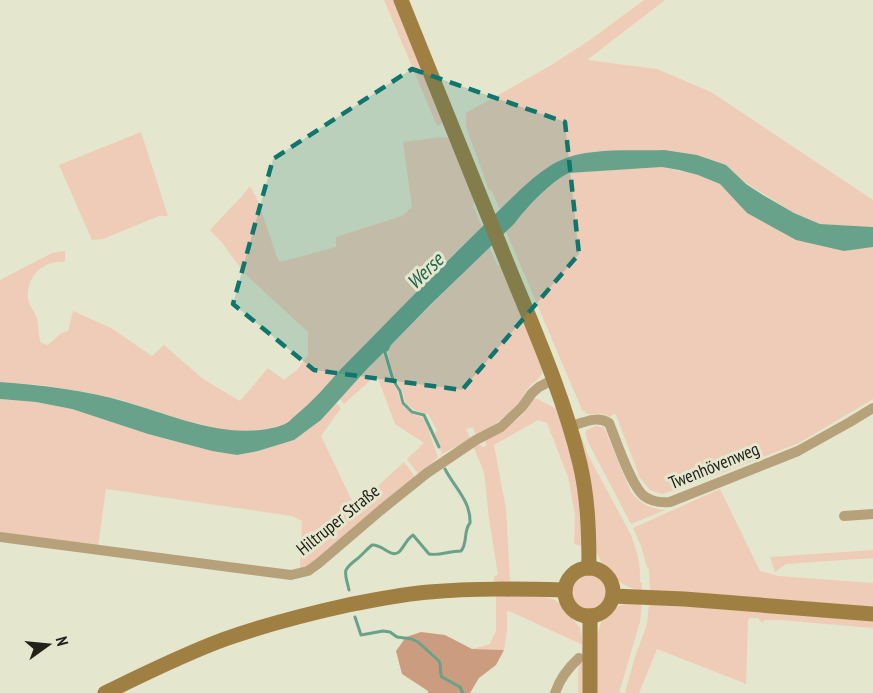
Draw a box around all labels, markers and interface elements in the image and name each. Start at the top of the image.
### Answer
water label: Werse [401,246,450,295]
street label: Twenhövenweg [665,437,762,494]
street label: Hiltruper Straße [291,479,384,560]
north arrow [18,615,78,675]
text: N [52,634,73,648]

